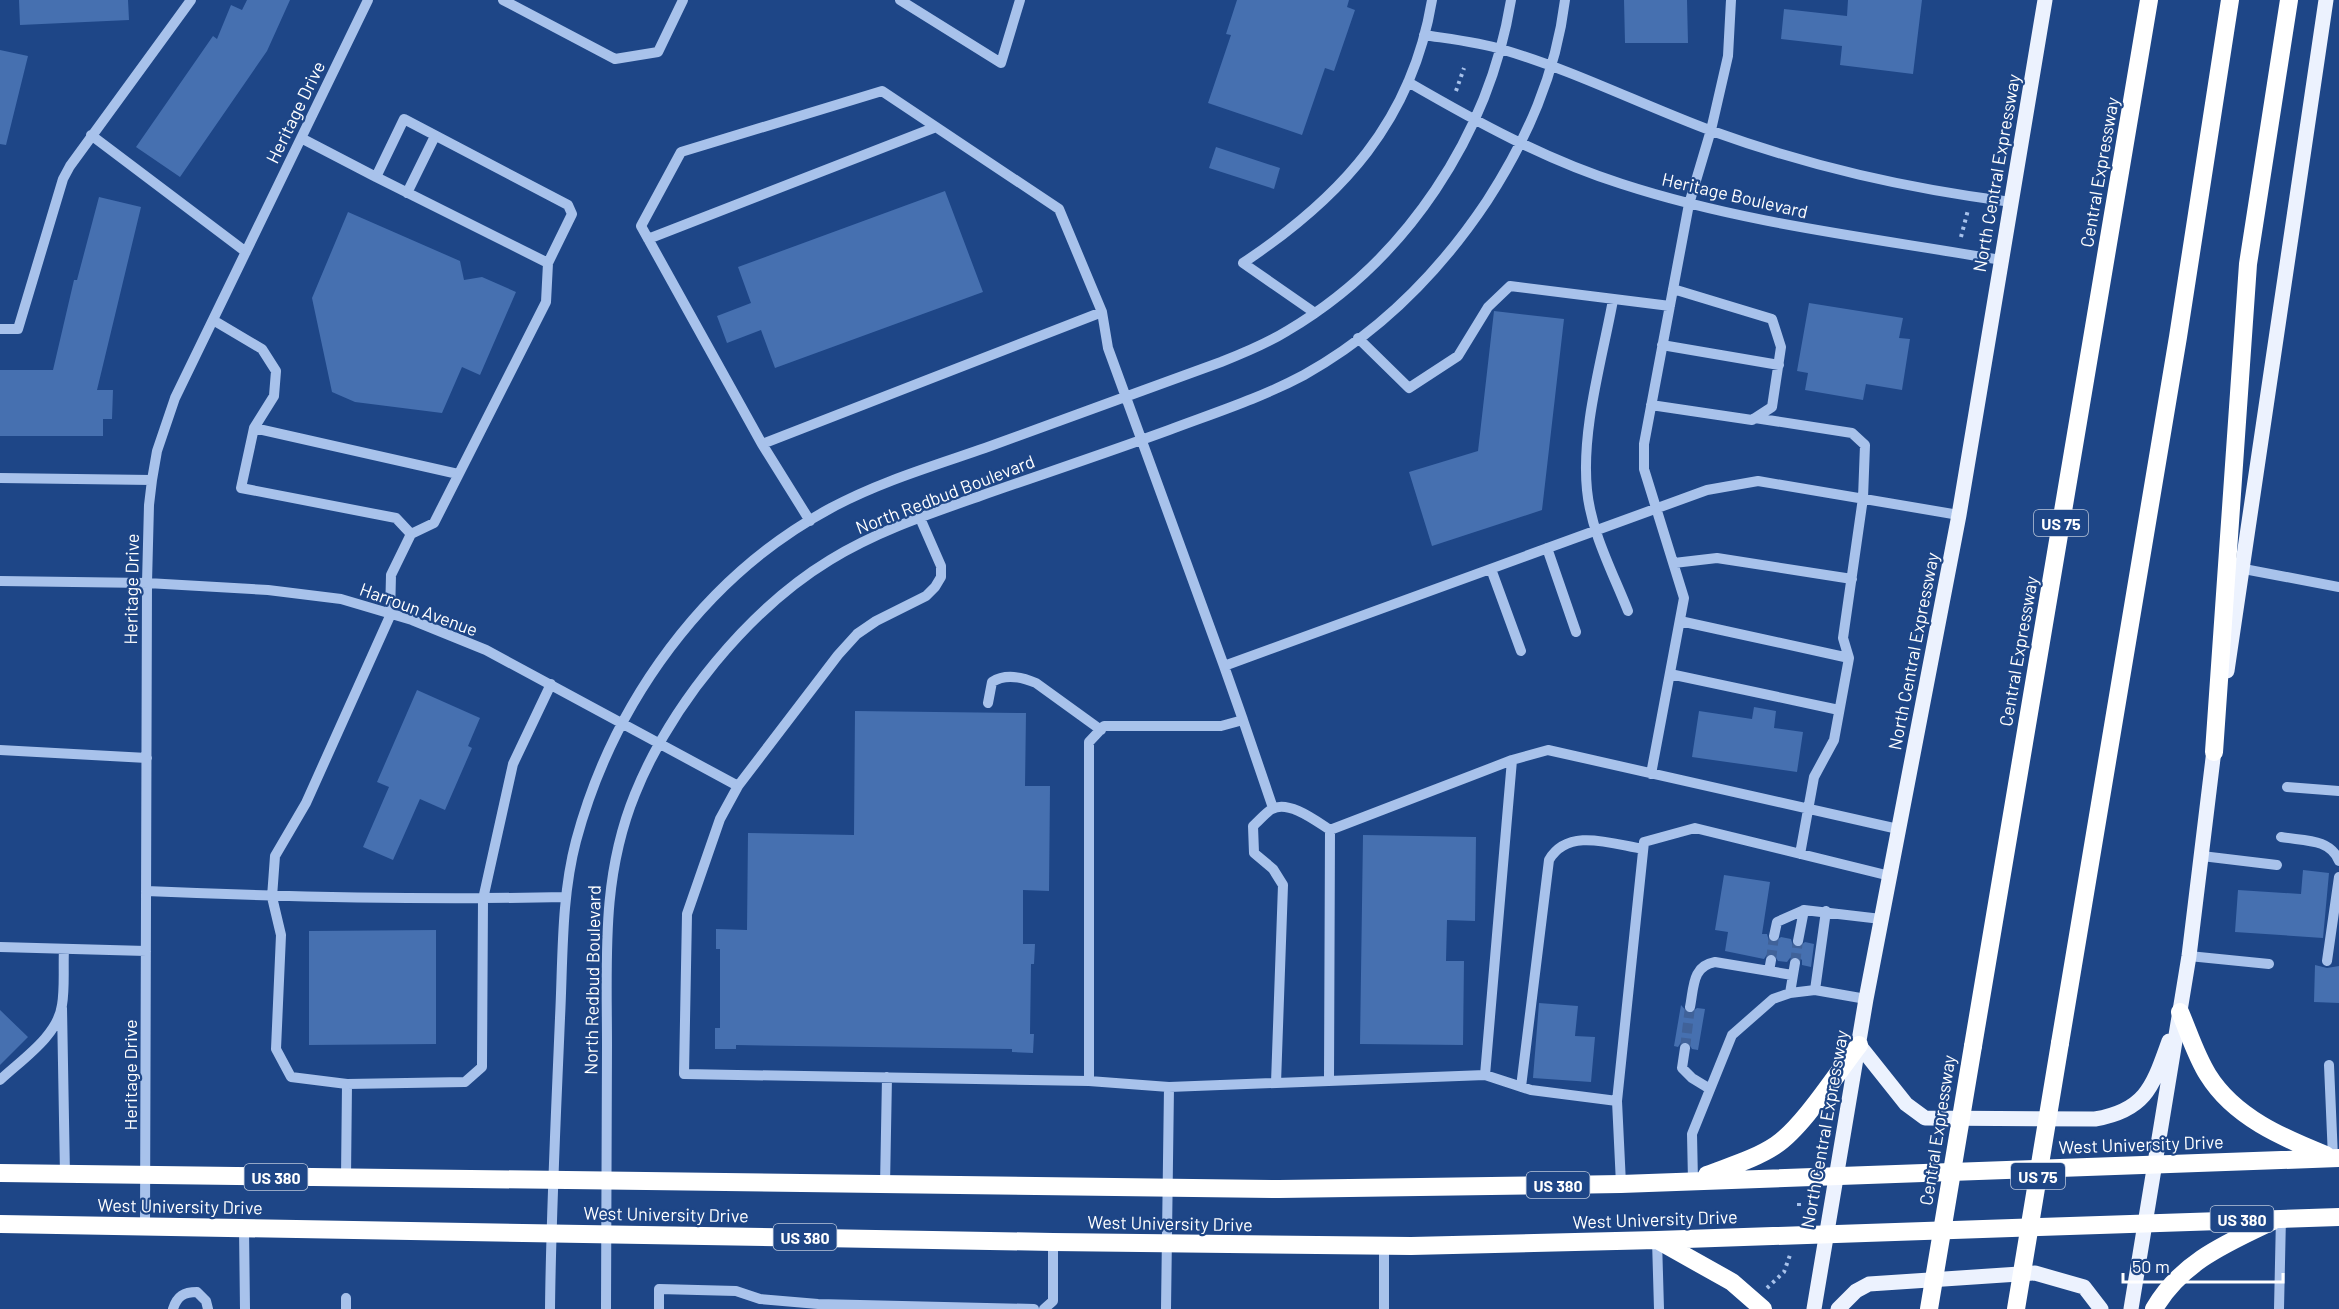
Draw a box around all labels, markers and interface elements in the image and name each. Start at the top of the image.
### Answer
street label: Heritage Drive [261,57,329,167]
street label: North Central Expressway [1968,72,2024,274]
street label: Central Expressway [2075,95,2123,249]
street label: Heritage Boulevard [1660,168,1810,222]
street label: North Redbud Boulevard [852,450,1038,538]
road number: US 75 [2034,510,2088,536]
street label: Heritage Drive [119,533,143,645]
street label: North Central Expressway [1883,550,1943,752]
street label: Central Expressway [1994,574,2042,728]
street label: Harroun Avenue [357,577,481,641]
street label: North Redbud Boulevard [579,885,605,1075]
street label: Heritage Drive [119,1019,141,1131]
street label: North Central Expressway [1796,1028,1852,1230]
street label: Central Expressway [1914,1053,1960,1207]
street label: West University Drive [2058,1130,2224,1158]
road number: US 75 [2011,1163,2065,1189]
road number: US 380 [244,1164,308,1190]
road number: US 380 [1526,1172,1590,1198]
street label: West University Drive [97,1194,263,1218]
street label: West University Drive [583,1202,749,1226]
street label: West University Drive [1572,1205,1738,1233]
road number: US 380 [2210,1206,2274,1232]
street label: West University Drive [1087,1211,1253,1235]
road number: US 380 [774,1224,836,1250]
scale bar [2123,1246,2284,1284]
text: 50 m [2132,1255,2170,1277]

